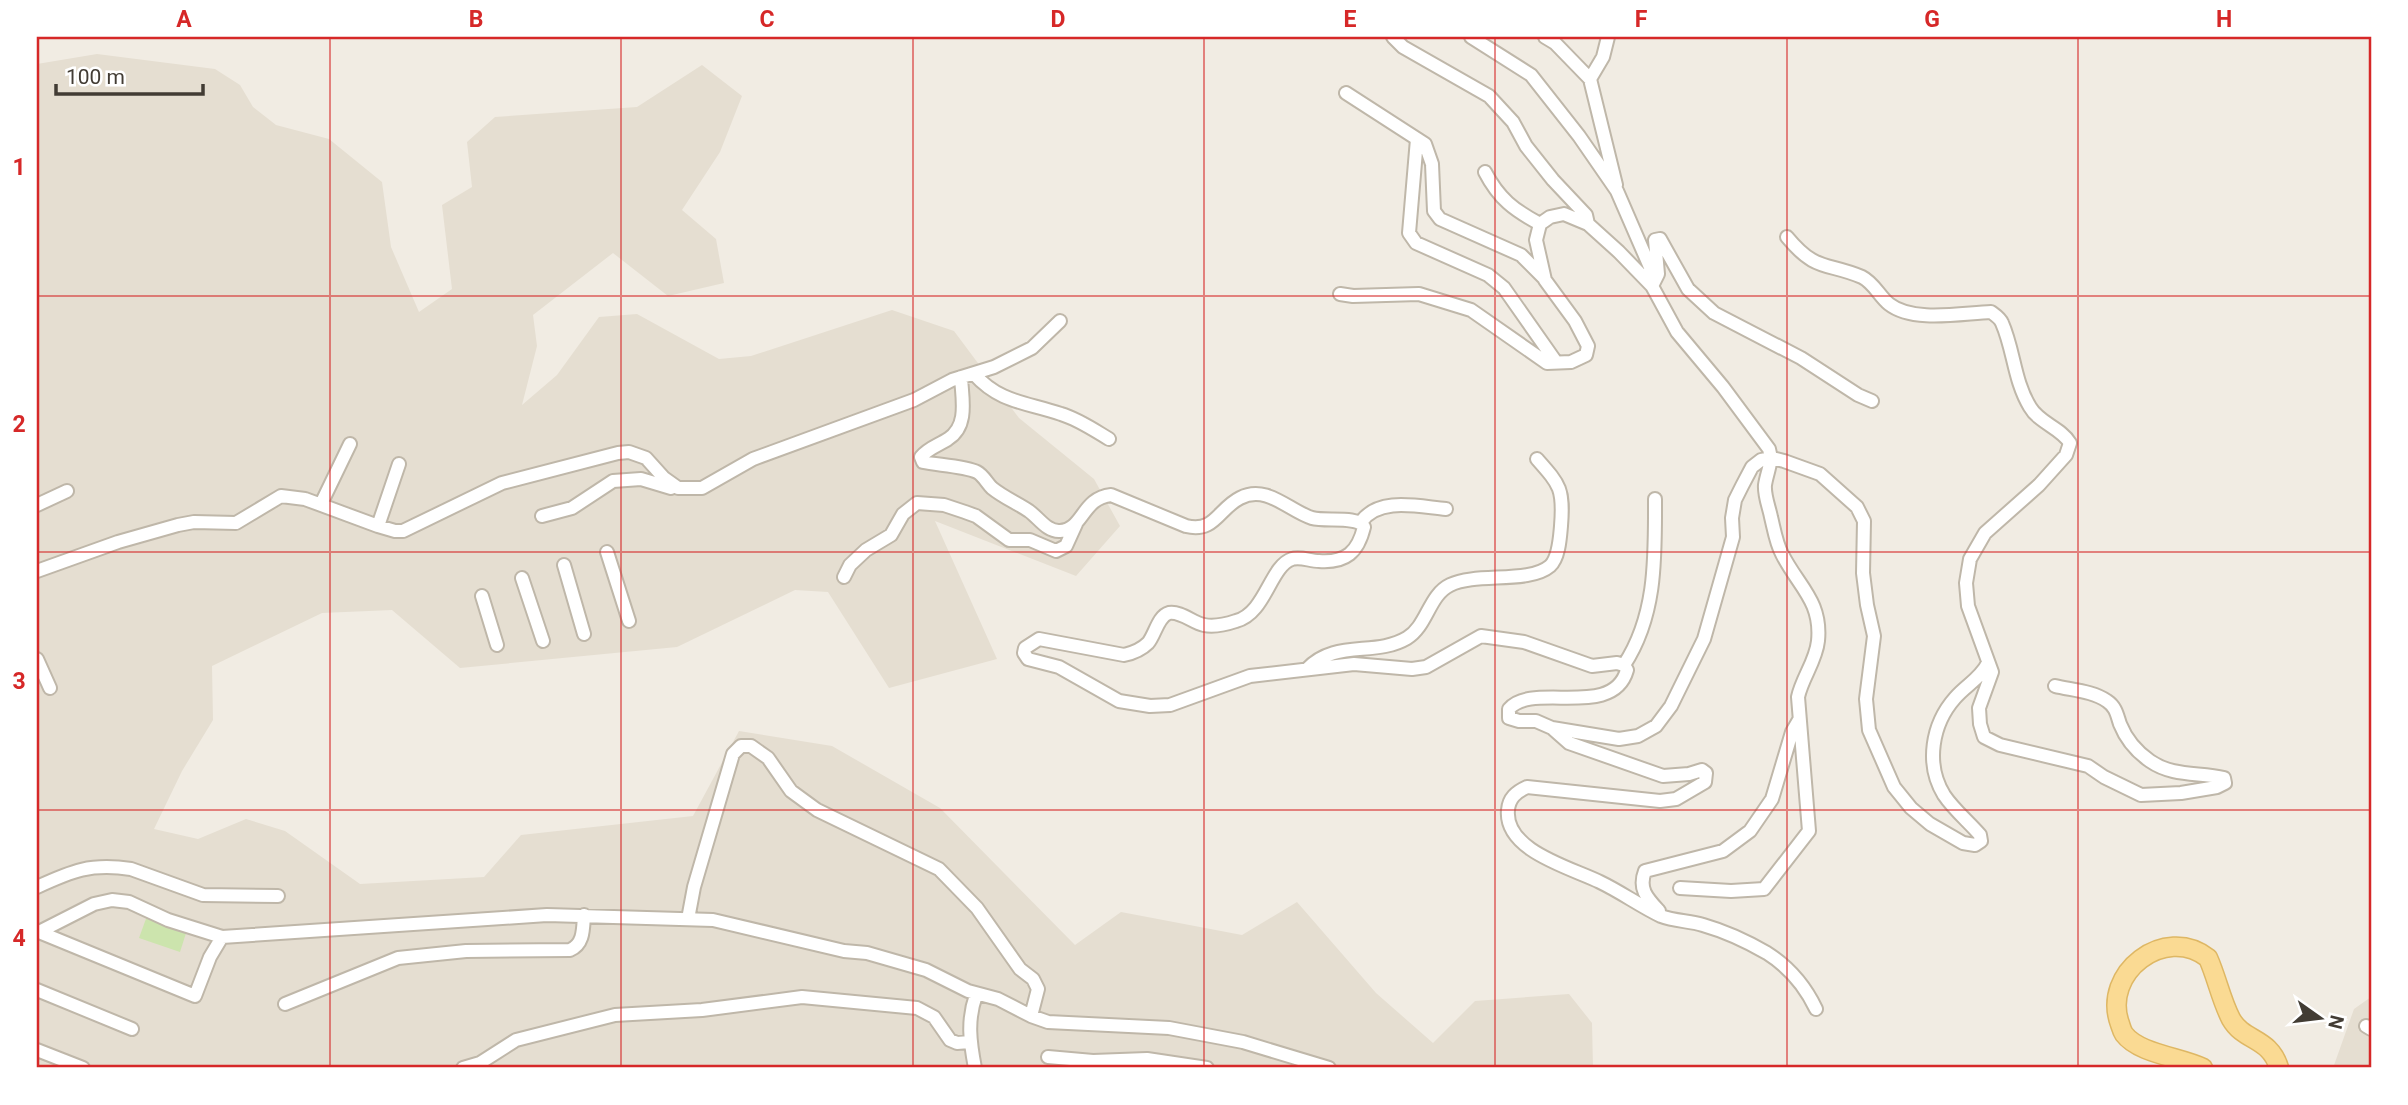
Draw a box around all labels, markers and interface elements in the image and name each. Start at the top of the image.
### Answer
text: A [176,6,192,33]
text: B [469,6,483,33]
text: C [759,6,775,33]
text: D [1051,6,1065,33]
text: E [1344,6,1357,33]
text: F [1635,6,1648,33]
text: G [1924,6,1940,33]
text: H [2216,6,2232,33]
scale bar [56,52,203,96]
text: 100 m [66,65,125,89]
text: 1 [12,154,26,181]
text: 2 [12,411,26,438]
text: 3 [12,668,26,695]
text: 4 [12,925,26,952]
north arrow [2286,982,2356,1052]
text: N [2323,1013,2349,1031]

